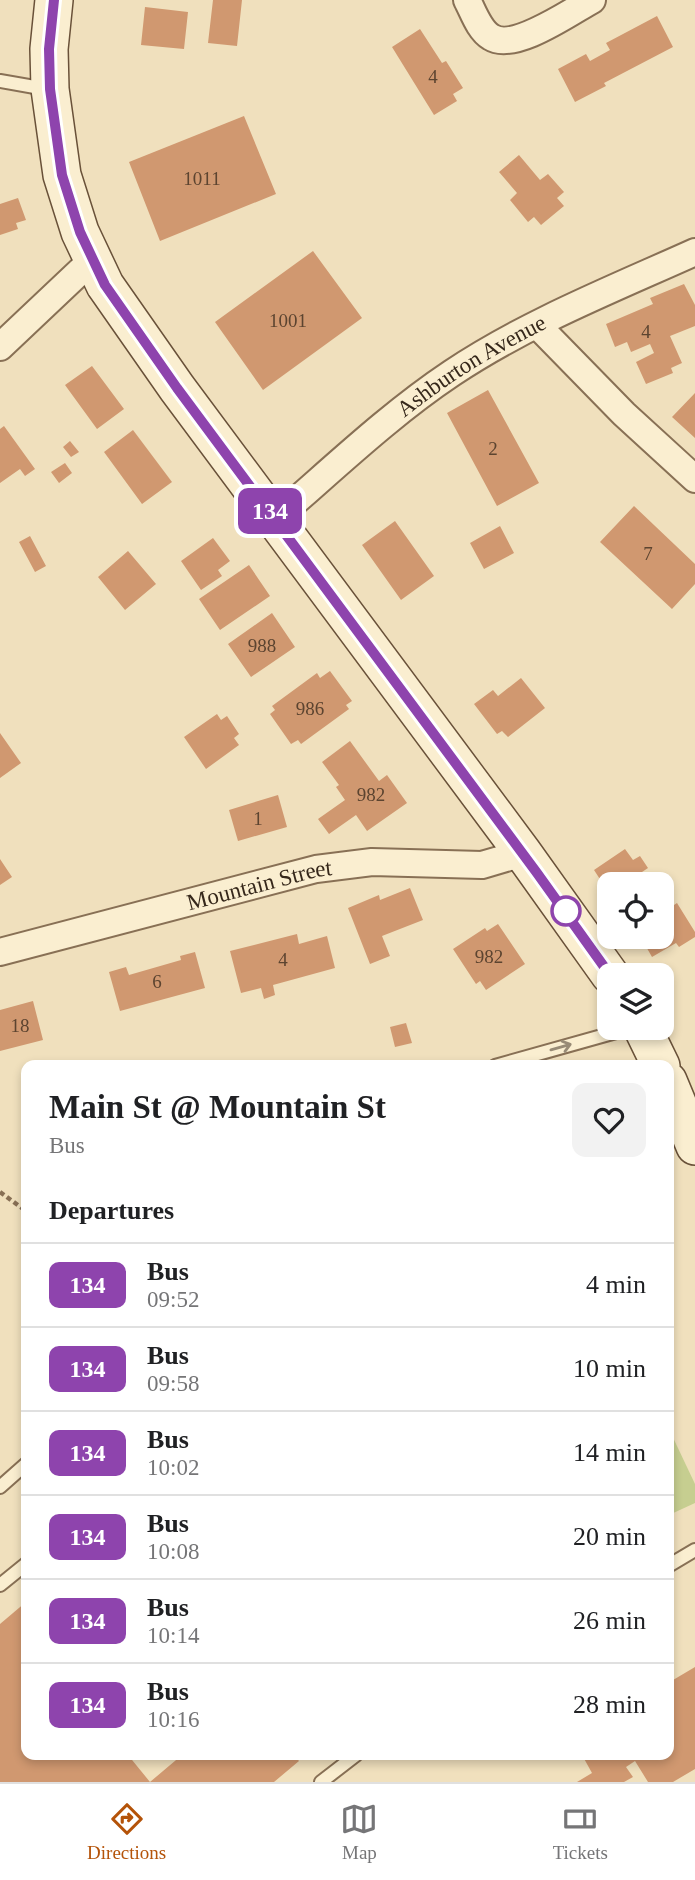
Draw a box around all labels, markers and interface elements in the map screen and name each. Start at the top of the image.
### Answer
house number: 4 [428,66,438,87]
house number: 1011 [183,168,221,189]
house number: 1001 [269,310,307,331]
street label: Ashburton Avenue [392,310,550,422]
house number: 4 [641,321,651,342]
house number: 2 [488,438,498,459]
line badge: 134 [230,488,310,534]
text: 134 [252,498,288,524]
house number: 7 [643,543,653,564]
house number: 988 [248,635,276,656]
house number: 986 [296,698,324,719]
house number: 982 [357,784,385,805]
house number: 1 [253,808,263,829]
street label: Mountain Street [184,855,334,915]
map controls [597,872,674,1040]
button: locate [597,872,674,949]
unlabelled marker [551,896,581,926]
house number: 982 [475,946,503,967]
house number: 4 [278,949,288,970]
button: layers [597,963,674,1040]
house number: 6 [152,971,162,992]
house number: 18 [11,1015,30,1036]
one-way arrow [550,1040,572,1053]
button: heart [572,1083,646,1157]
text: Main St @ Mountain St [49,1089,386,1125]
text: Bus [49,1133,85,1158]
text: Departures [49,1196,174,1225]
text: Bus [147,1257,189,1286]
text: 4 min [586,1270,646,1299]
text: 134 [70,1272,106,1298]
text: 09:52 [147,1287,199,1312]
text: Bus [147,1341,189,1370]
text: 10 min [573,1354,646,1383]
text: 134 [70,1356,106,1382]
text: 09:58 [147,1371,199,1396]
text: Bus [147,1425,189,1454]
text: 14 min [573,1438,646,1467]
text: 134 [70,1440,106,1466]
text: 10:02 [147,1455,199,1480]
text: Bus [147,1509,189,1538]
text: 20 min [573,1522,646,1551]
text: 134 [70,1524,106,1550]
text: 10:08 [147,1539,199,1564]
text: Bus [147,1593,189,1622]
text: 26 min [573,1606,646,1635]
text: 134 [70,1608,106,1634]
text: 10:14 [147,1623,199,1648]
text: Bus [147,1677,189,1706]
text: 28 min [573,1690,646,1719]
text: 134 [70,1692,106,1718]
text: 10:16 [147,1707,199,1732]
tab: Directions [87,1800,166,1864]
tab: Map [340,1800,378,1864]
tab: Tickets [553,1800,608,1864]

